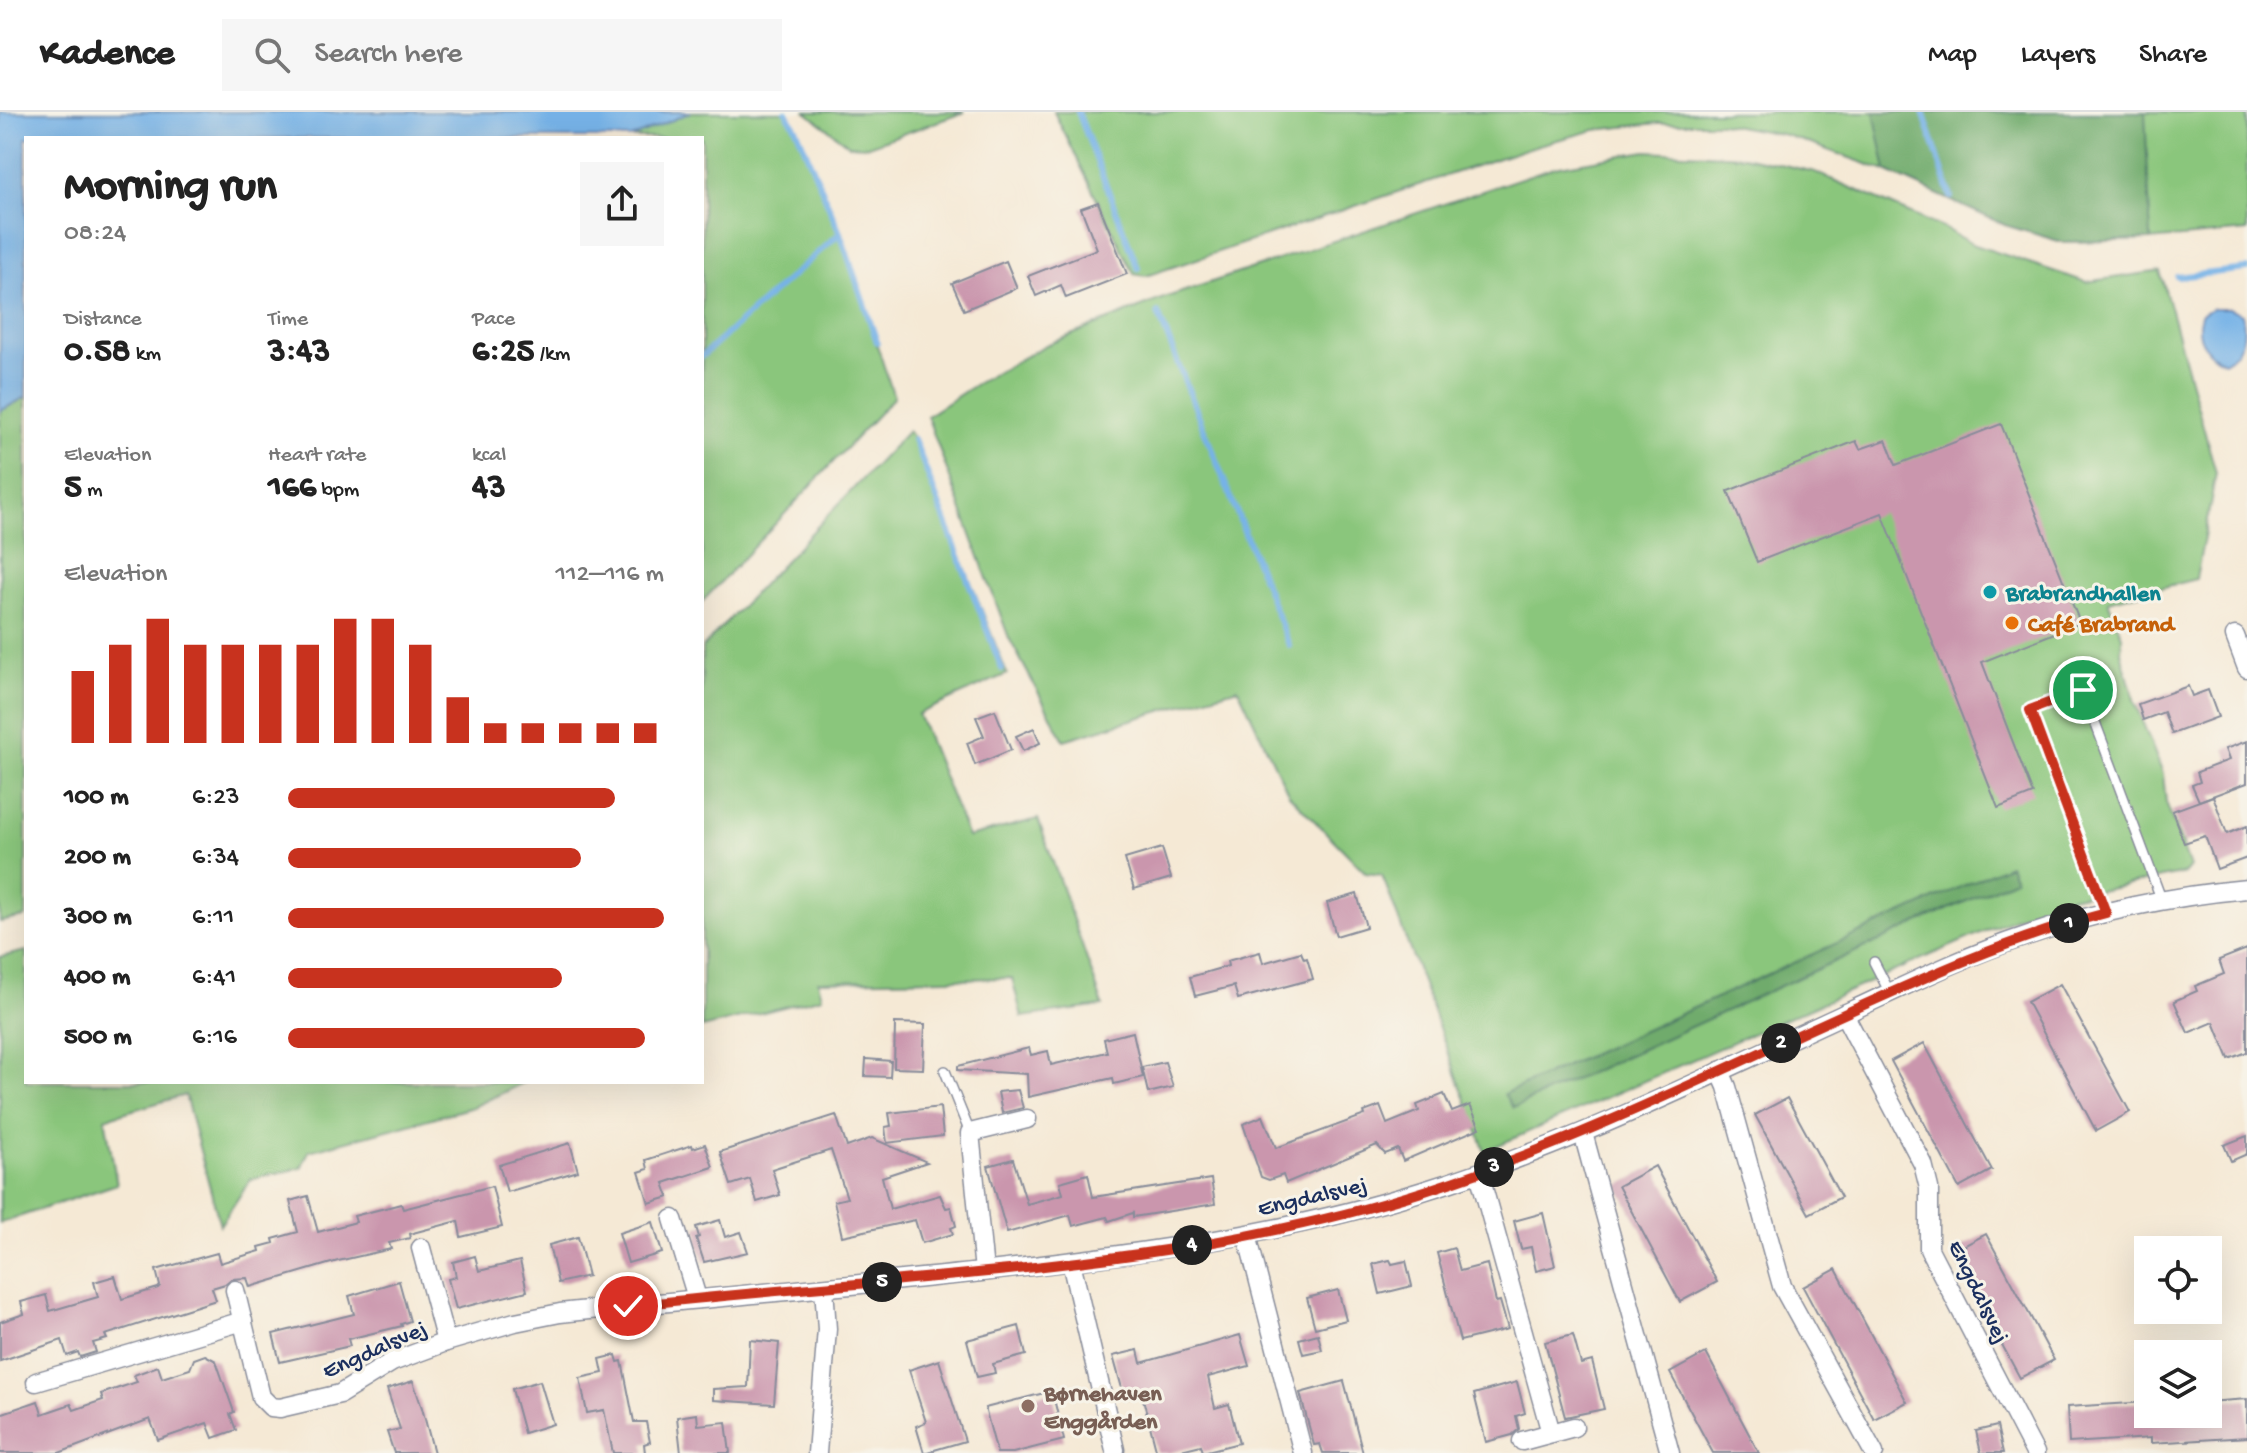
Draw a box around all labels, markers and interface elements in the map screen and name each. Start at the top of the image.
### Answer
search box [222,19,782,91]
text: Kadence [40,33,174,77]
icon: search [250,33,294,77]
text: Search here [314,38,462,73]
text: Map [1928,39,1977,72]
text: Layers [2021,39,2095,72]
text: Share [2139,39,2207,72]
button: share [580,162,664,246]
text: Morning run [64,163,277,215]
text: 08:24 [64,219,126,250]
text: Distance [64,307,142,333]
text: Time [268,307,308,333]
text: Pace [472,307,515,333]
text: 0.58 [64,333,131,373]
text: 3:43 [268,333,330,373]
text: 6:25 [472,333,534,373]
text: km [131,342,161,368]
text: /km [534,342,570,368]
text: Elevation [64,443,151,469]
text: Heart rate [268,443,366,469]
text: kcal [472,443,506,469]
text: 5 [64,469,82,509]
text: 166 [268,469,316,509]
text: 43 [472,469,506,509]
text: m [82,478,103,504]
text: bpm [316,478,359,504]
text: Elevation [64,560,167,591]
text: 112–116 m [556,560,664,591]
place label: Brabrandhallen [2005,581,2161,610]
marker: Brabrandhallen [1981,583,1999,601]
place label: Café Brabrand [2028,612,2177,641]
marker: Café Brabrand [2003,614,2021,632]
pin [2049,656,2117,724]
icon: arrive [2061,668,2105,712]
text: 100 m [64,783,129,814]
text: 6:23 [192,783,240,814]
text: 200 m [64,843,131,874]
text: 6:34 [192,843,239,874]
text: 300 m [64,903,132,934]
text: 6:11 [192,903,234,934]
pin: 1 [2049,903,2089,943]
text: 1 [2065,910,2073,936]
text: 400 m [64,963,130,994]
text: 6:41 [192,963,236,994]
text: 500 m [64,1023,132,1054]
text: 6:16 [192,1023,237,1054]
pin: 2 [1761,1023,1801,1063]
text: 2 [1776,1030,1786,1056]
pin: 3 [1474,1147,1514,1187]
text: 3 [1488,1154,1500,1180]
street label: Engdalsvej [1255,1172,1370,1225]
pin: 4 [1172,1225,1212,1265]
text: 4 [1187,1232,1197,1258]
street label: Engdalsvej [1939,1236,2014,1349]
map controls [2134,1236,2222,1428]
button: locate [2134,1236,2222,1324]
pin: 5 [862,1262,902,1302]
text: 5 [876,1269,888,1295]
pin [594,1272,662,1340]
icon: check [606,1284,650,1328]
street label: Engdalsvej [319,1315,432,1387]
button: layers [2134,1340,2222,1428]
place label: Børnehaven Enggården [1043,1381,1162,1438]
marker: Børnehaven Enggården [1019,1397,1037,1415]

